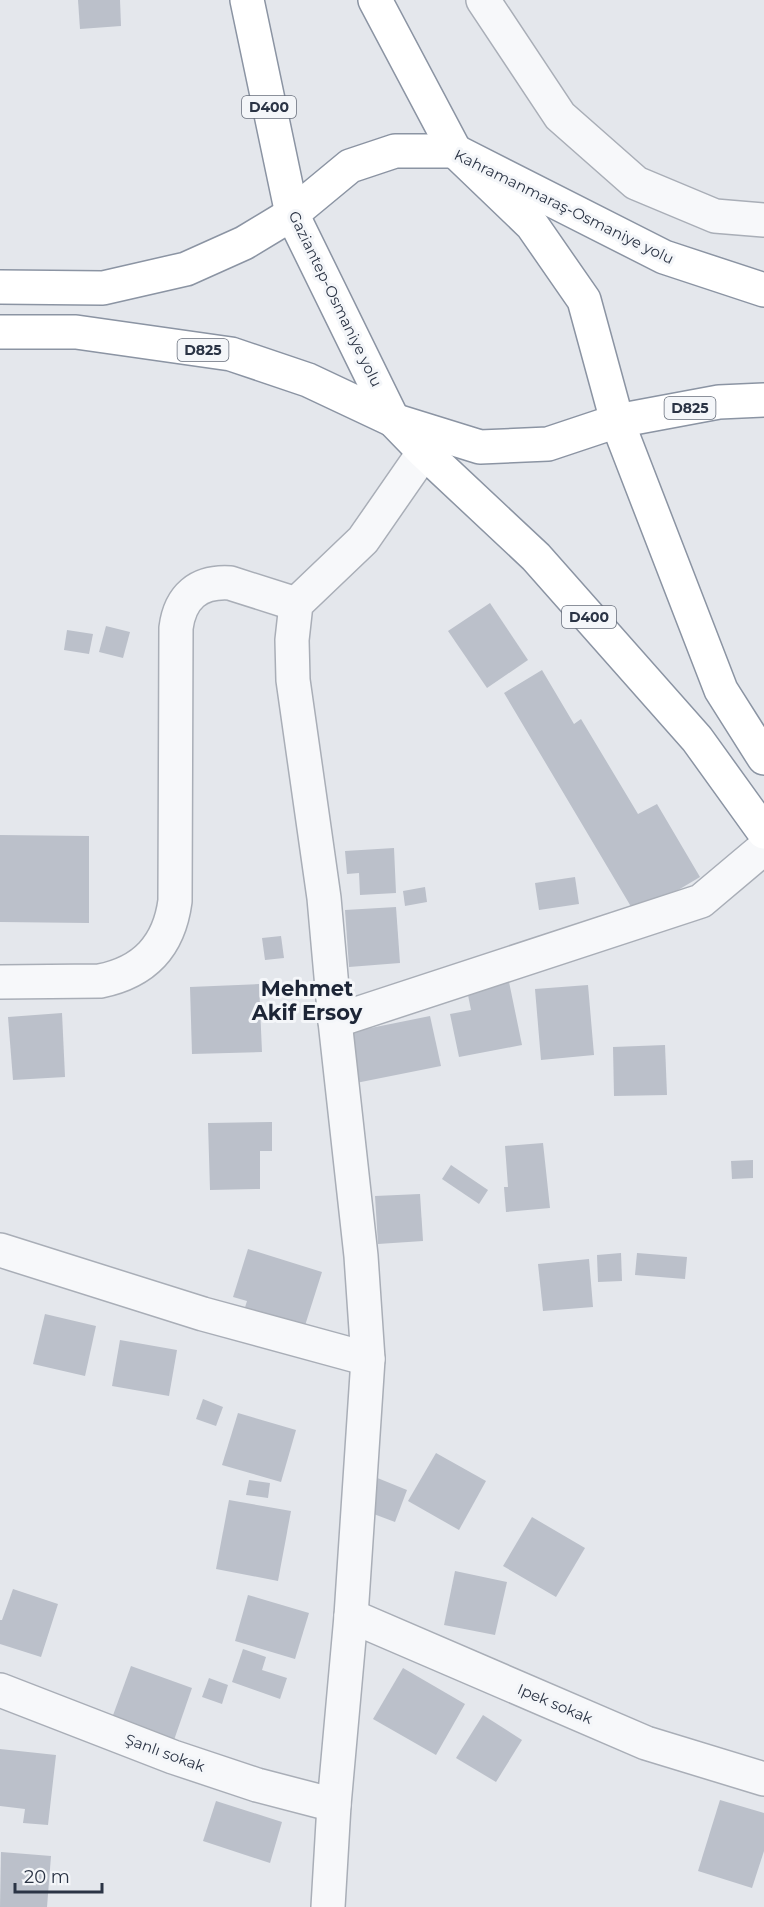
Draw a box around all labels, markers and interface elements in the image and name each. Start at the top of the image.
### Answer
road number: D400 [242,96,296,118]
street label: Kahramanmaraş-Osmaniye yolu [451,145,677,268]
street label: Gaziantep-Osmaniye yolu [285,208,386,390]
road number: D825 [178,339,228,361]
road number: D825 [664,397,716,419]
road number: D400 [562,606,616,628]
district label: Mehmet Akif Ersoy [251,976,363,1025]
street label: Ipek sokak [515,1679,596,1728]
street label: Şanlı sokak [123,1729,208,1776]
scale bar [15,1856,102,1894]
text: 20 m [24,1866,70,1888]

